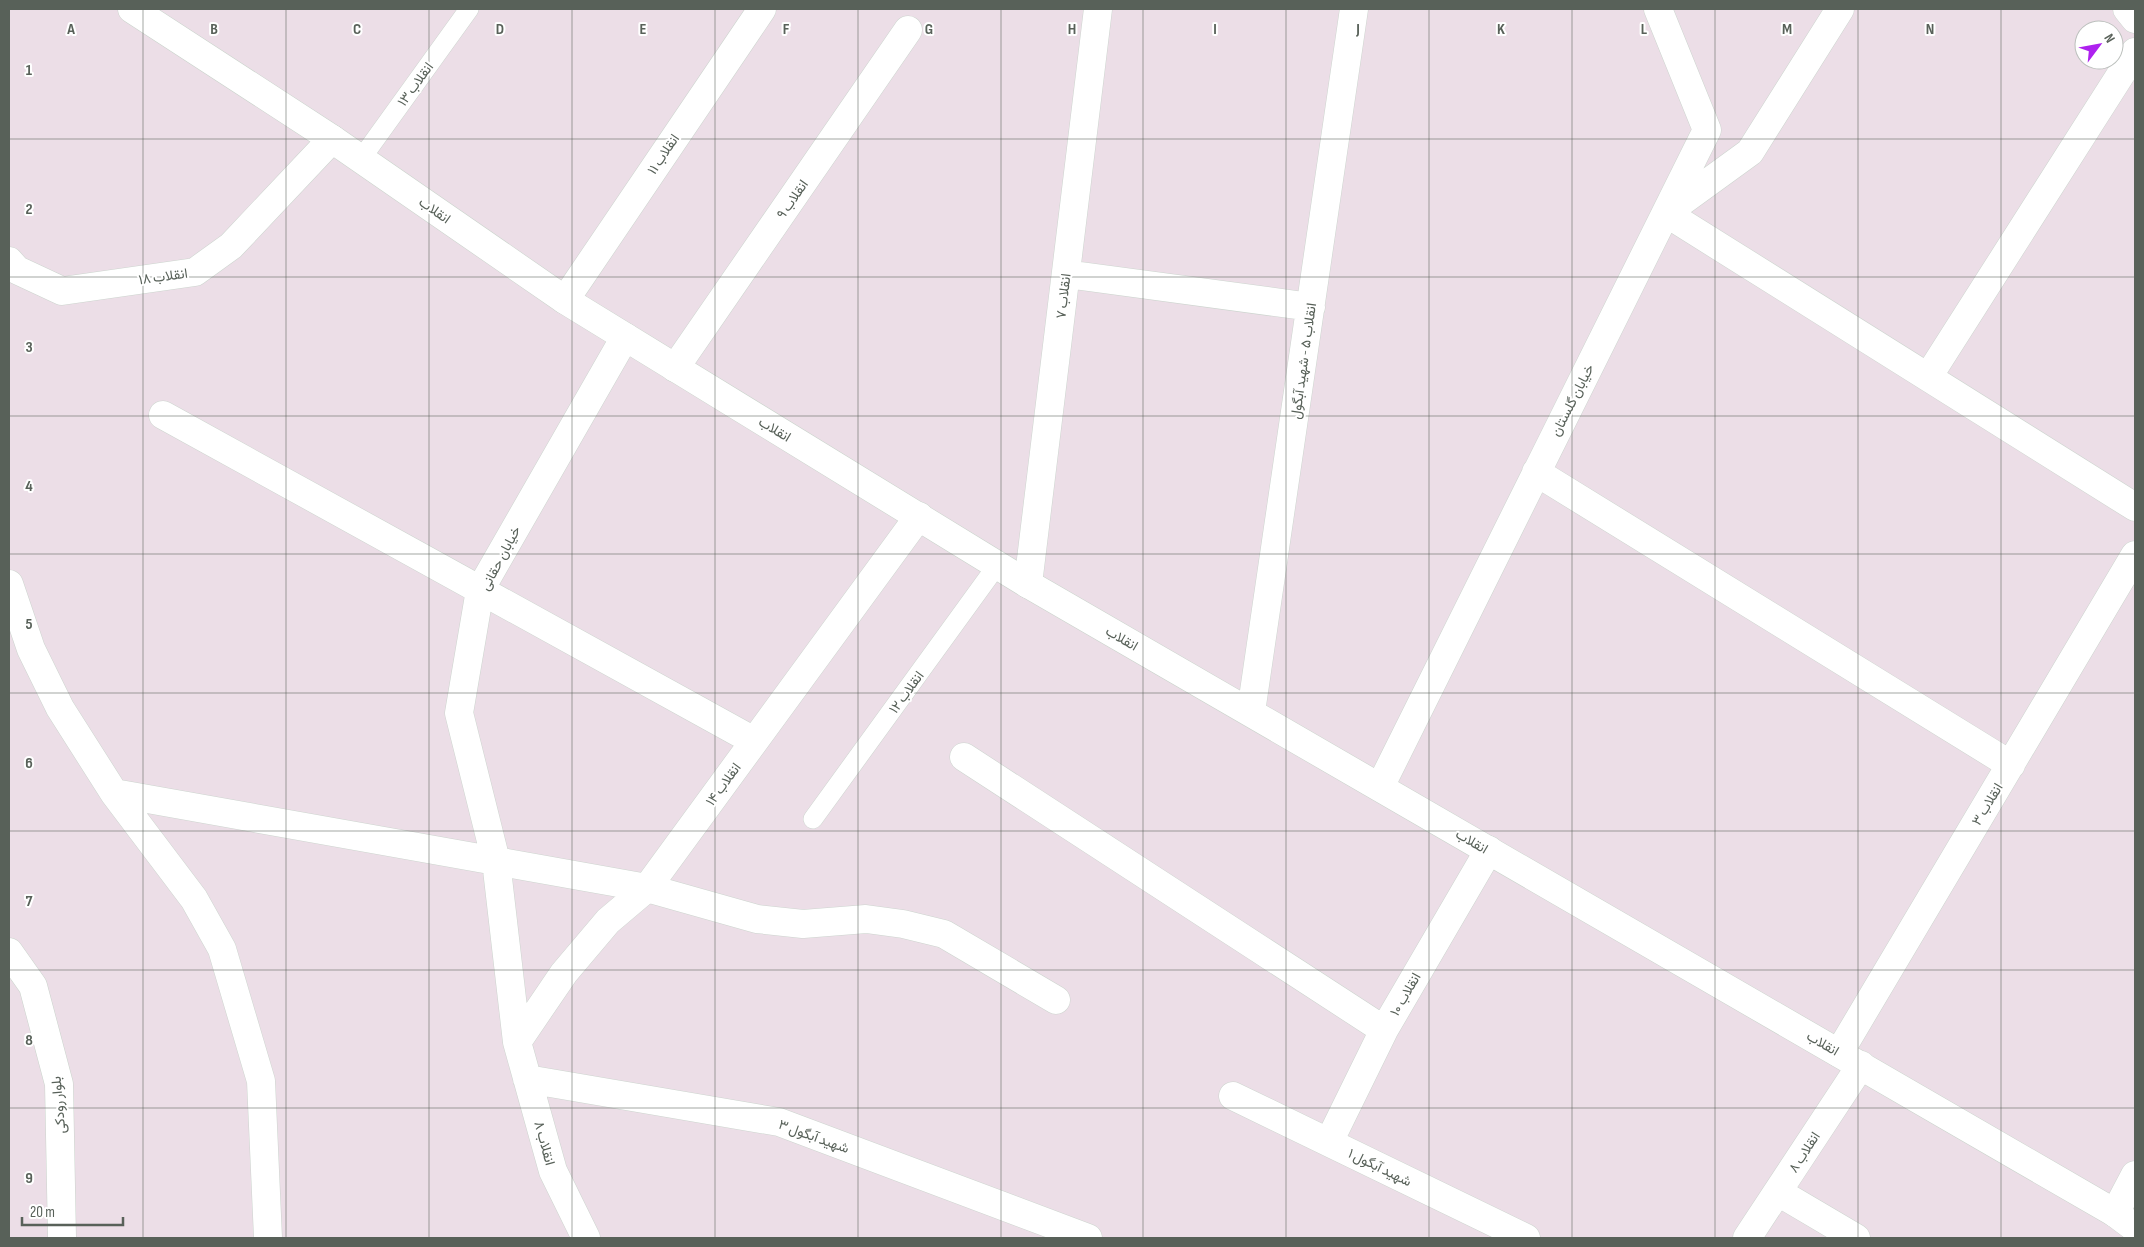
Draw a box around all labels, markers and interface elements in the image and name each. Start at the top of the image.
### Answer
text: A [66,20,75,39]
text: B [210,20,218,39]
text: C [353,20,361,39]
text: D [496,20,504,39]
text: E [640,20,647,39]
text: F [783,20,790,39]
text: G [925,20,933,39]
text: H [1068,20,1076,39]
text: I [1213,20,1217,39]
text: J [1355,20,1360,39]
text: K [1497,20,1505,39]
text: L [1641,20,1648,39]
text: M [1782,20,1792,39]
text: N [1926,20,1934,39]
north arrow [2074,20,2124,70]
text: N [2100,31,2119,46]
street label: انقلاب ۱۳ [394,59,437,110]
text: 1 [26,61,33,80]
street label: انقلاب ۱۱ [644,131,683,178]
street label: انقلاب ۹ [773,176,812,222]
street label: انقلاب [416,193,454,227]
text: 2 [25,200,33,219]
street label: انقلاب ۱۸ [137,265,189,288]
street label: انقلاب ۷ [1052,273,1075,320]
street label: انقلاب ۵ - شهید آبگول [1287,302,1321,421]
text: 3 [25,338,33,357]
street label: خیابان گلستان [1547,361,1598,439]
street label: انقلاب [755,413,794,446]
text: 4 [25,477,33,496]
street label: خیابان حقانی [476,523,525,593]
text: 5 [25,615,33,634]
street label: انقلاب [1102,622,1141,655]
street label: انقلاب ۱۲ [885,668,928,717]
text: 6 [25,754,33,773]
street label: انقلاب ۱۴ [702,759,745,809]
street label: انقلاب ۳ [1968,780,2007,829]
street label: انقلاب [1452,825,1491,858]
text: 7 [26,892,33,911]
street label: انقلاب ۱۰ [1386,970,1425,1019]
street label: انقلاب [1803,1027,1842,1060]
text: 8 [25,1031,33,1050]
street label: بلوار رودکی [48,1075,69,1134]
street label: شهید آبگول ۳ [776,1116,851,1158]
street label: انقلاب ۸ [530,1119,559,1167]
street label: انقلاب ۸ [1785,1129,1824,1176]
street label: شهید آبگول ۱ [1345,1145,1414,1191]
text: 9 [25,1169,33,1188]
scale bar [22,1194,124,1226]
text: 20 m [30,1203,55,1222]

